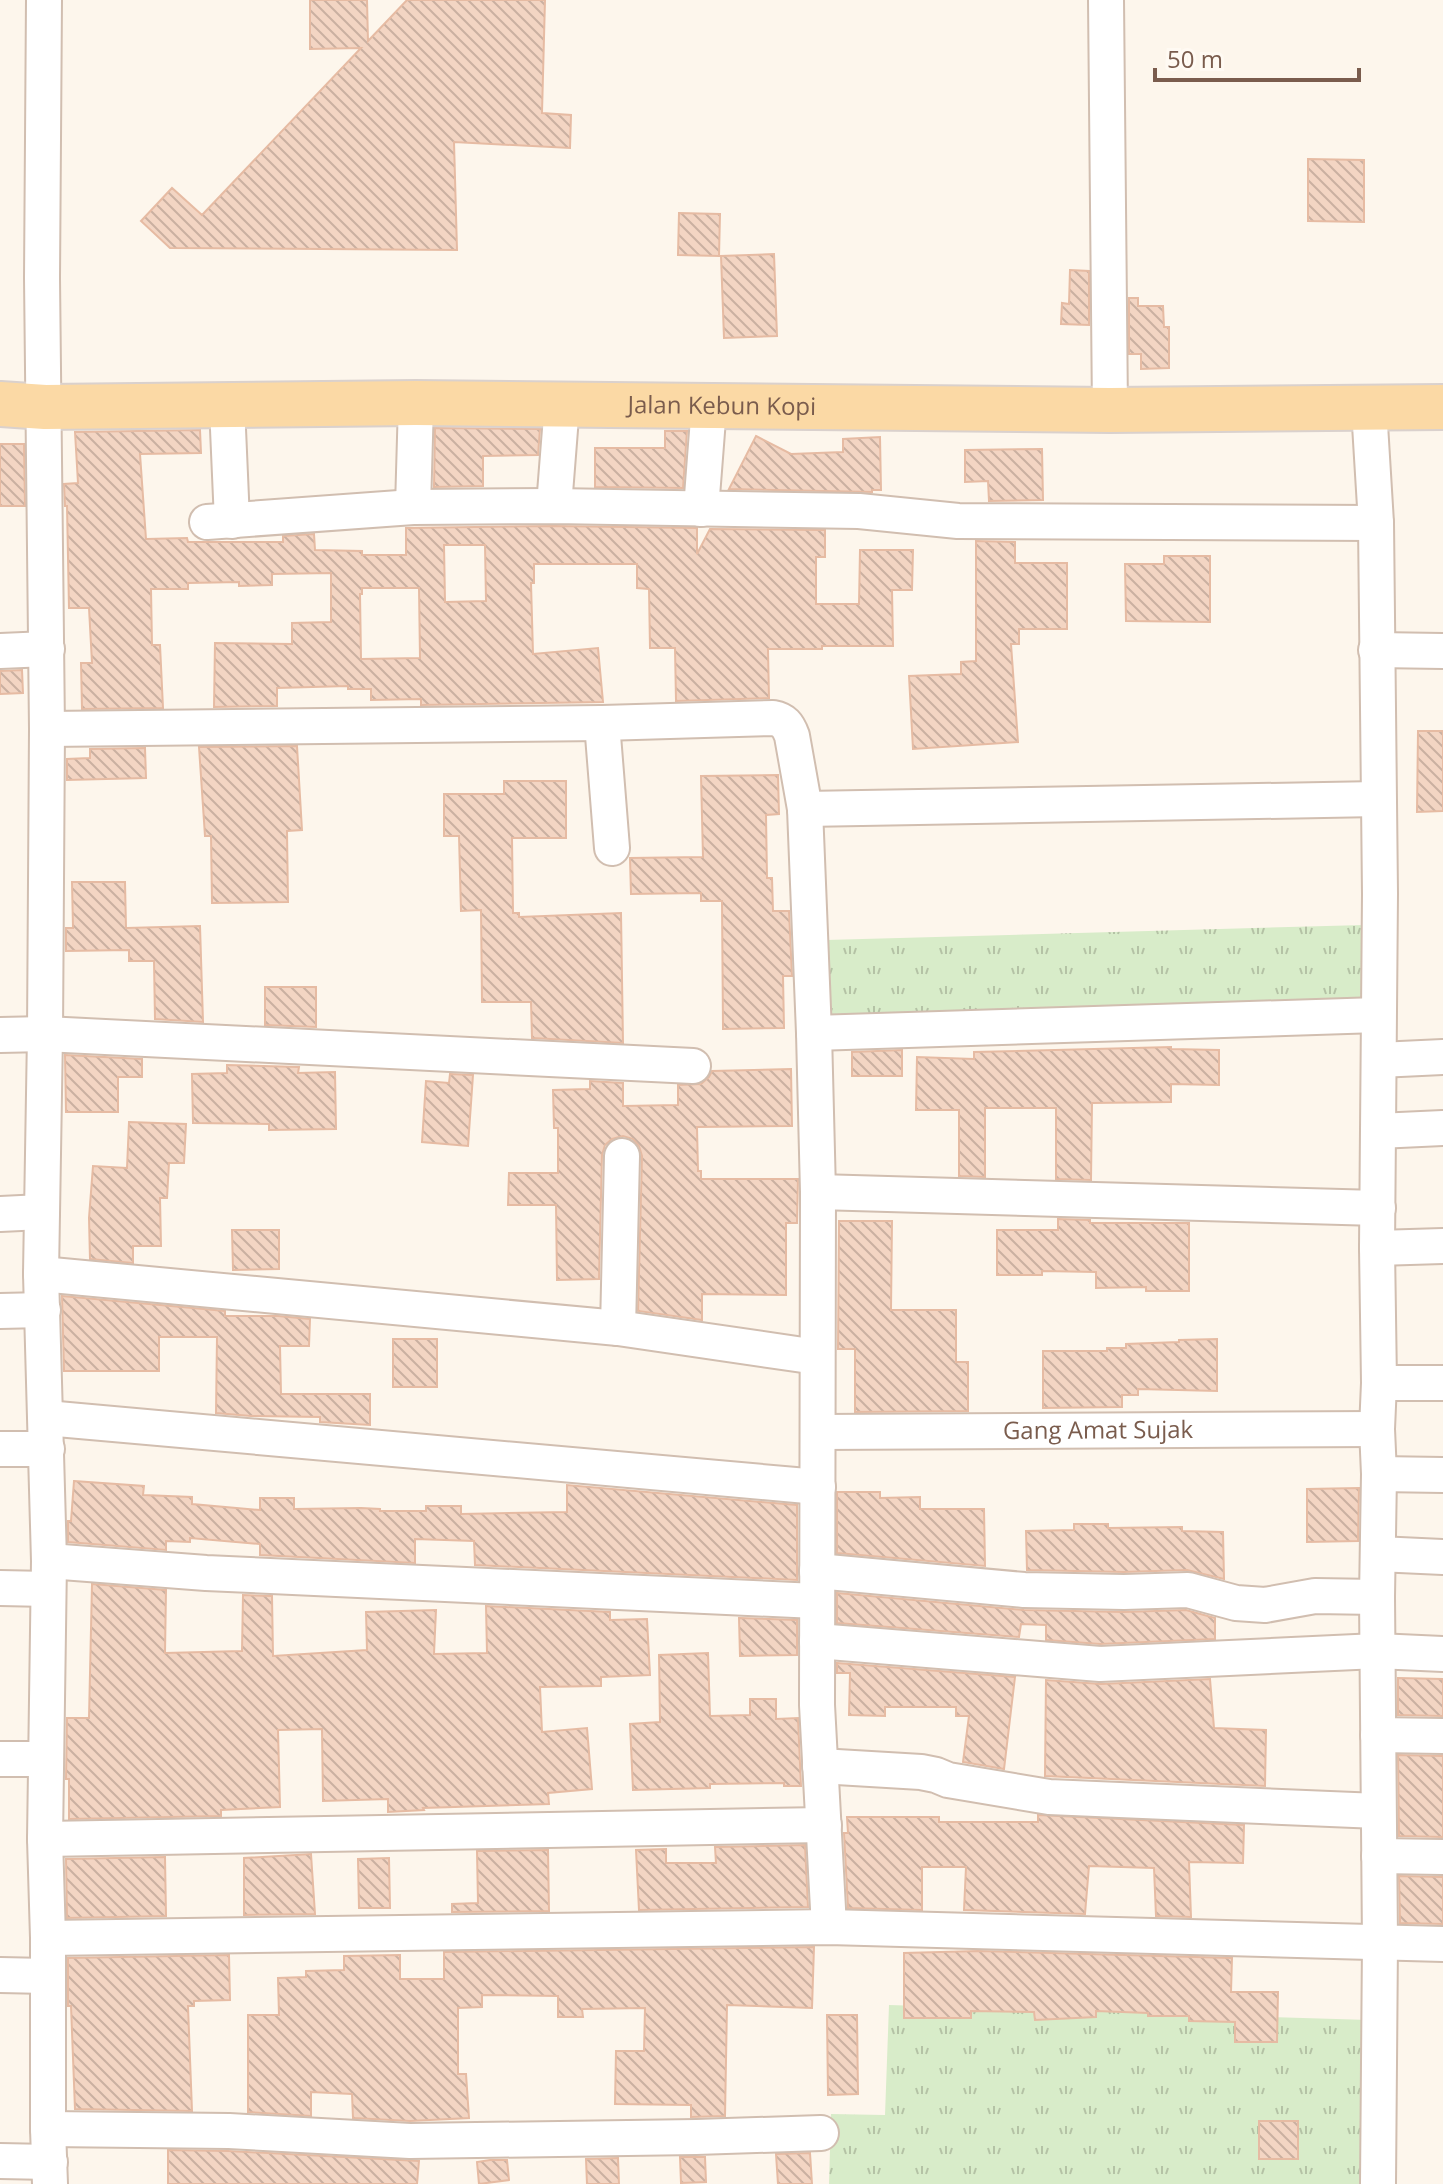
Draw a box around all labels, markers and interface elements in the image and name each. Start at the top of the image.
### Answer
scale bar [1155,32,1359,82]
text: 50 m [1167,42,1223,75]
street label: Jalan Kebun Kopi [625,387,816,422]
street label: Gang Amat Sujak [1003,1412,1194,1446]

